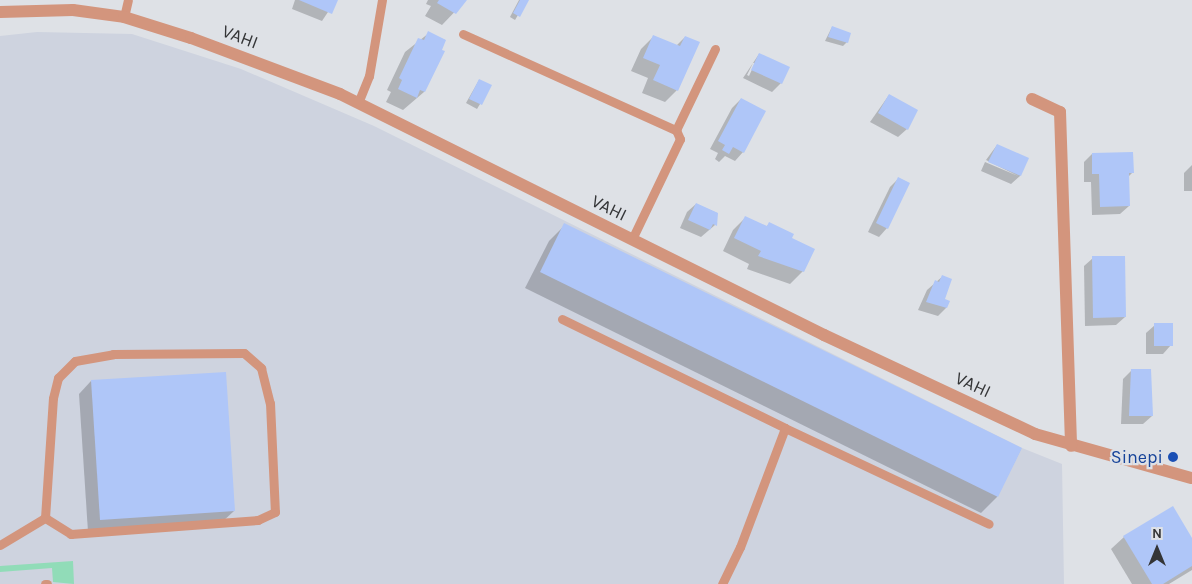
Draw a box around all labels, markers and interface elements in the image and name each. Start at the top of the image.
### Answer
street label: VAHI [219,20,261,54]
street label: VAHI [588,190,630,226]
street label: VAHI [952,367,994,403]
place label: Sinepi [1111,446,1163,468]
marker: Sinepi [1167,451,1179,463]
north arrow [1132,524,1182,574]
text: N [1152,525,1162,542]

